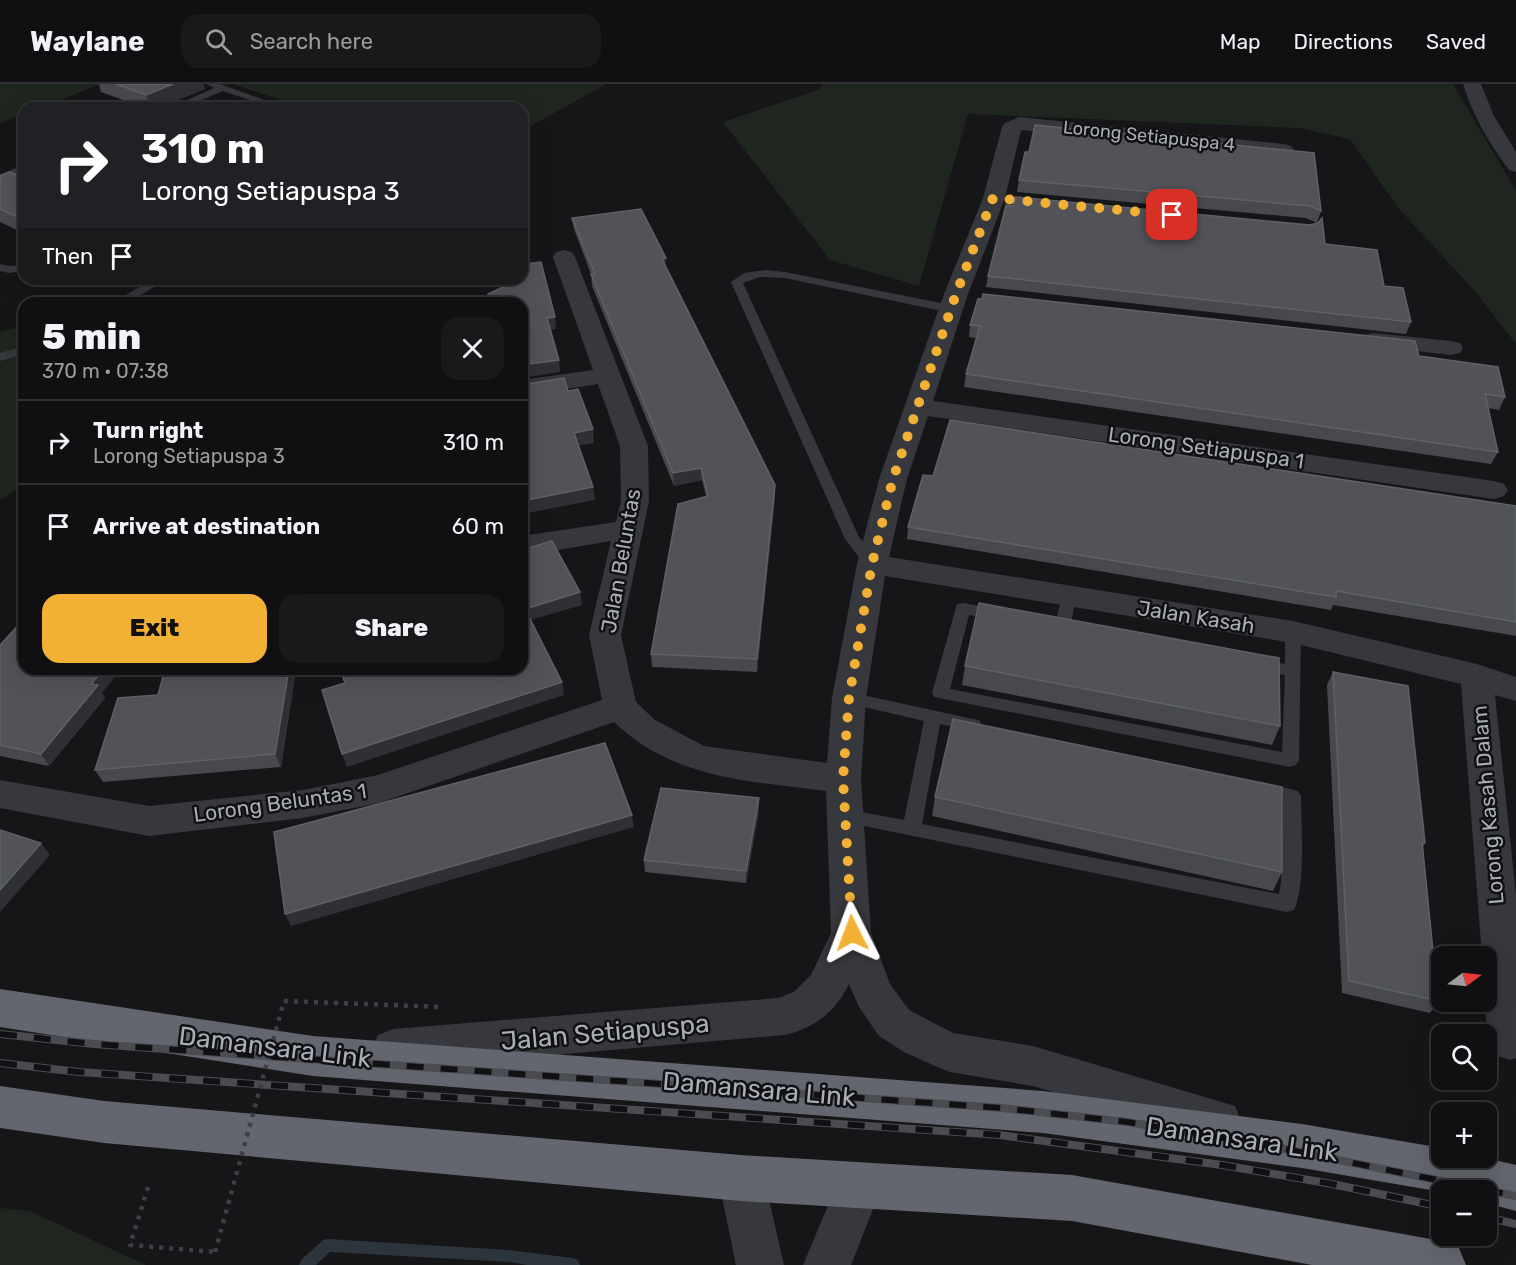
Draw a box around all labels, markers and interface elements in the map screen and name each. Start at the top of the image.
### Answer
search box [181,14,601,68]
text: Waylane [30,25,145,58]
icon: search [202,25,235,58]
text: Search here [250,28,373,55]
text: Map [1220,29,1261,54]
text: Directions [1294,29,1393,54]
text: Saved [1426,29,1486,54]
street label: Lorong Setiapuspa 4 [1062,116,1236,156]
text: 310 m [141,124,265,174]
icon: right [42,126,120,204]
text: Lorong Setiapuspa 3 [141,175,400,207]
pin [1146,189,1197,240]
icon: arrive [1155,198,1188,231]
icon: arrive [105,240,138,273]
text: Then [42,243,93,270]
text: 5 min [42,315,141,358]
button: close [441,317,504,380]
text: 370 m · 07:38 [42,359,169,383]
text: Turn right [93,417,203,444]
street label: Lorong Setiapuspa 1 [1106,421,1306,474]
icon: right [42,426,75,459]
text: 310 m [443,429,504,456]
text: Lorong Setiapuspa 3 [93,444,285,468]
street label: Jalan Beluntas [596,487,645,635]
icon: arrive [42,510,75,543]
text: Arrive at destination [93,513,320,540]
text: 60 m [452,513,504,540]
button: Exit [42,594,267,663]
button: Share [279,594,504,663]
street label: Jalan Kasah [1136,595,1257,638]
street label: Lorong Kasah Dalam [1466,705,1509,906]
street label: Lorong Beluntas 1 [192,778,368,827]
position arrow [820,901,884,965]
north arrow [1431,946,1497,1012]
map controls [1431,946,1497,1246]
street label: Jalan Setiapuspa [499,1008,711,1057]
street label: Damansara Link [177,1020,373,1075]
button: search [1431,1024,1497,1090]
street label: Damansara Link [661,1066,857,1113]
button: + [1431,1102,1497,1168]
street label: Damansara Link [1144,1111,1341,1168]
button: − [1431,1180,1497,1246]

